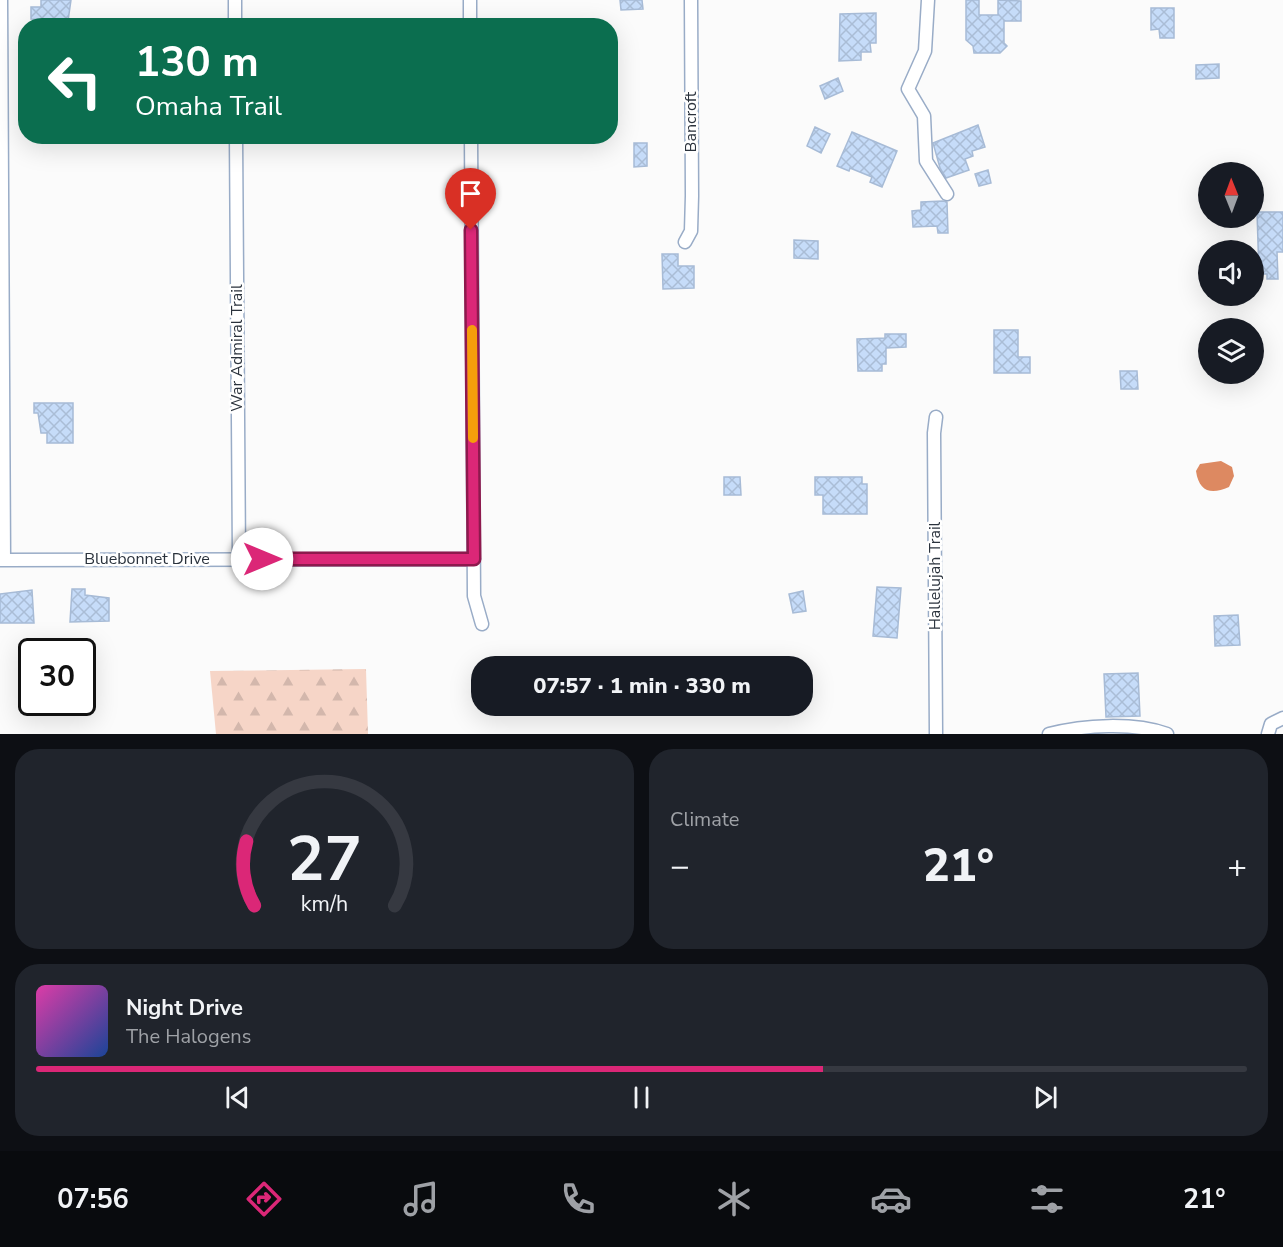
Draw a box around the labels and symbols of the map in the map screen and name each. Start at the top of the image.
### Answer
street label: Bancroft [680,91,702,152]
north arrow [1198,162,1264,228]
pin [445,168,496,230]
street label: War Admiral Trail [226,284,248,412]
street label: Hallelujah Trail [924,521,946,630]
position arrow [230,527,294,591]
street label: Bluebonnet Drive [84,548,210,570]
speed limit sign: 30 [18,638,96,716]

